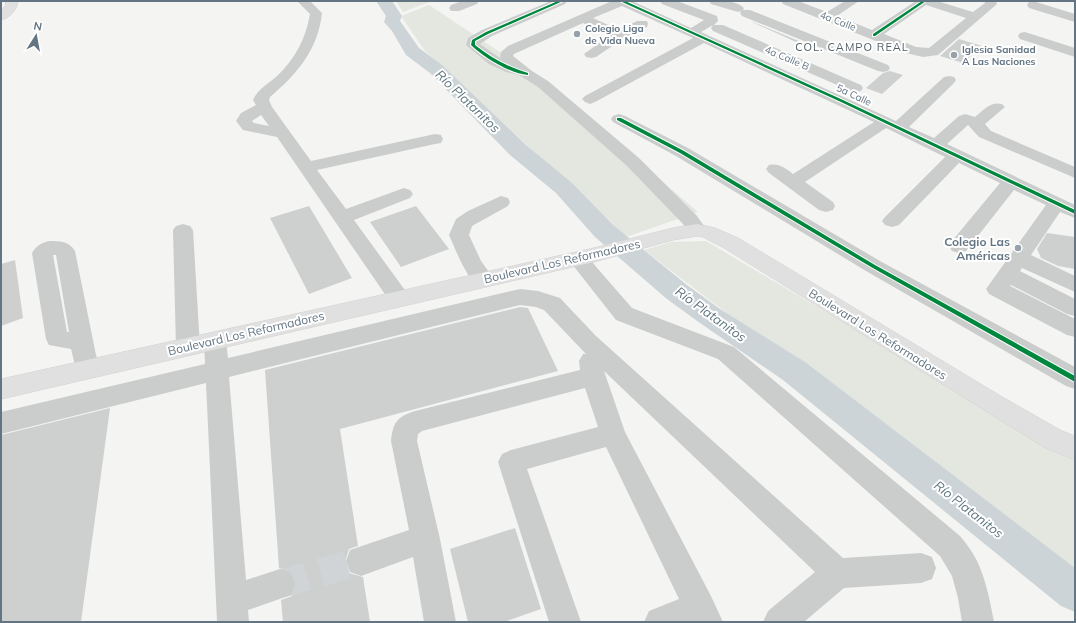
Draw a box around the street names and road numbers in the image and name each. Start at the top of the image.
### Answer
street label: 4a Calle [818,8,858,34]
street label: 4a Calle B [763,43,811,73]
street label: 5a Calle [834,81,874,109]
street label: Boulevard Los Reformadores [482,236,642,286]
street label: Boulevard Los Reformadores [806,285,950,383]
street label: Boulevard Los Reformadores [166,308,326,358]

